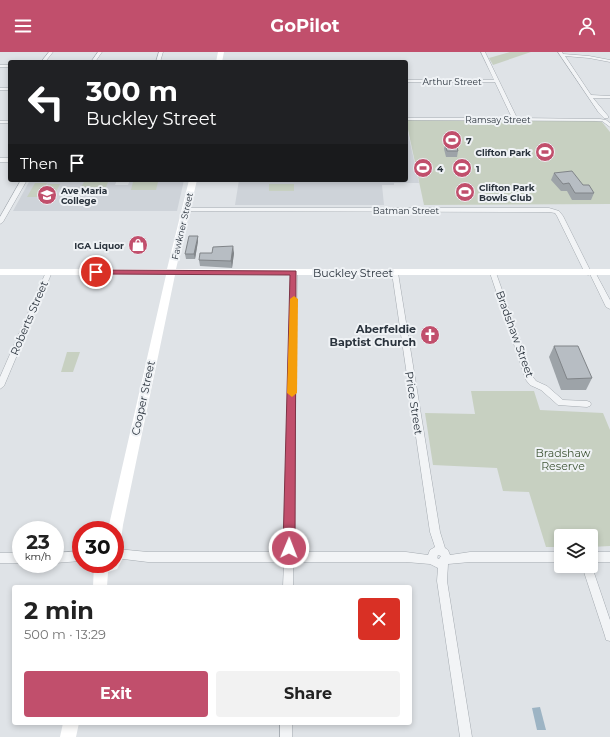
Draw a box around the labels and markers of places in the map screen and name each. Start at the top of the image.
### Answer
sports icon: 7 [441,129,463,151]
place label: 7 [466,135,472,146]
sports icon: Clifton Park [534,141,556,163]
place label: Clifton Park [475,147,531,158]
sports icon: 4 [412,157,434,179]
sports icon: 1 [451,157,473,179]
place label: 4 [437,163,444,174]
place label: 1 [476,163,480,174]
sports icon: Clifton Park Bowls Club [454,181,476,203]
place label: Clifton Park Bowls Club [479,182,535,203]
school or university icon: Ave Maria College [36,184,58,206]
place label: Ave Maria College [60,185,107,206]
shop icon: IGA Liquor [127,234,149,256]
place label: IGA Liquor [74,240,124,251]
pin [79,255,113,289]
place label: Aberfeldie Baptist Church [330,322,416,349]
church icon: Aberfeldie Baptist Church [419,324,441,346]

